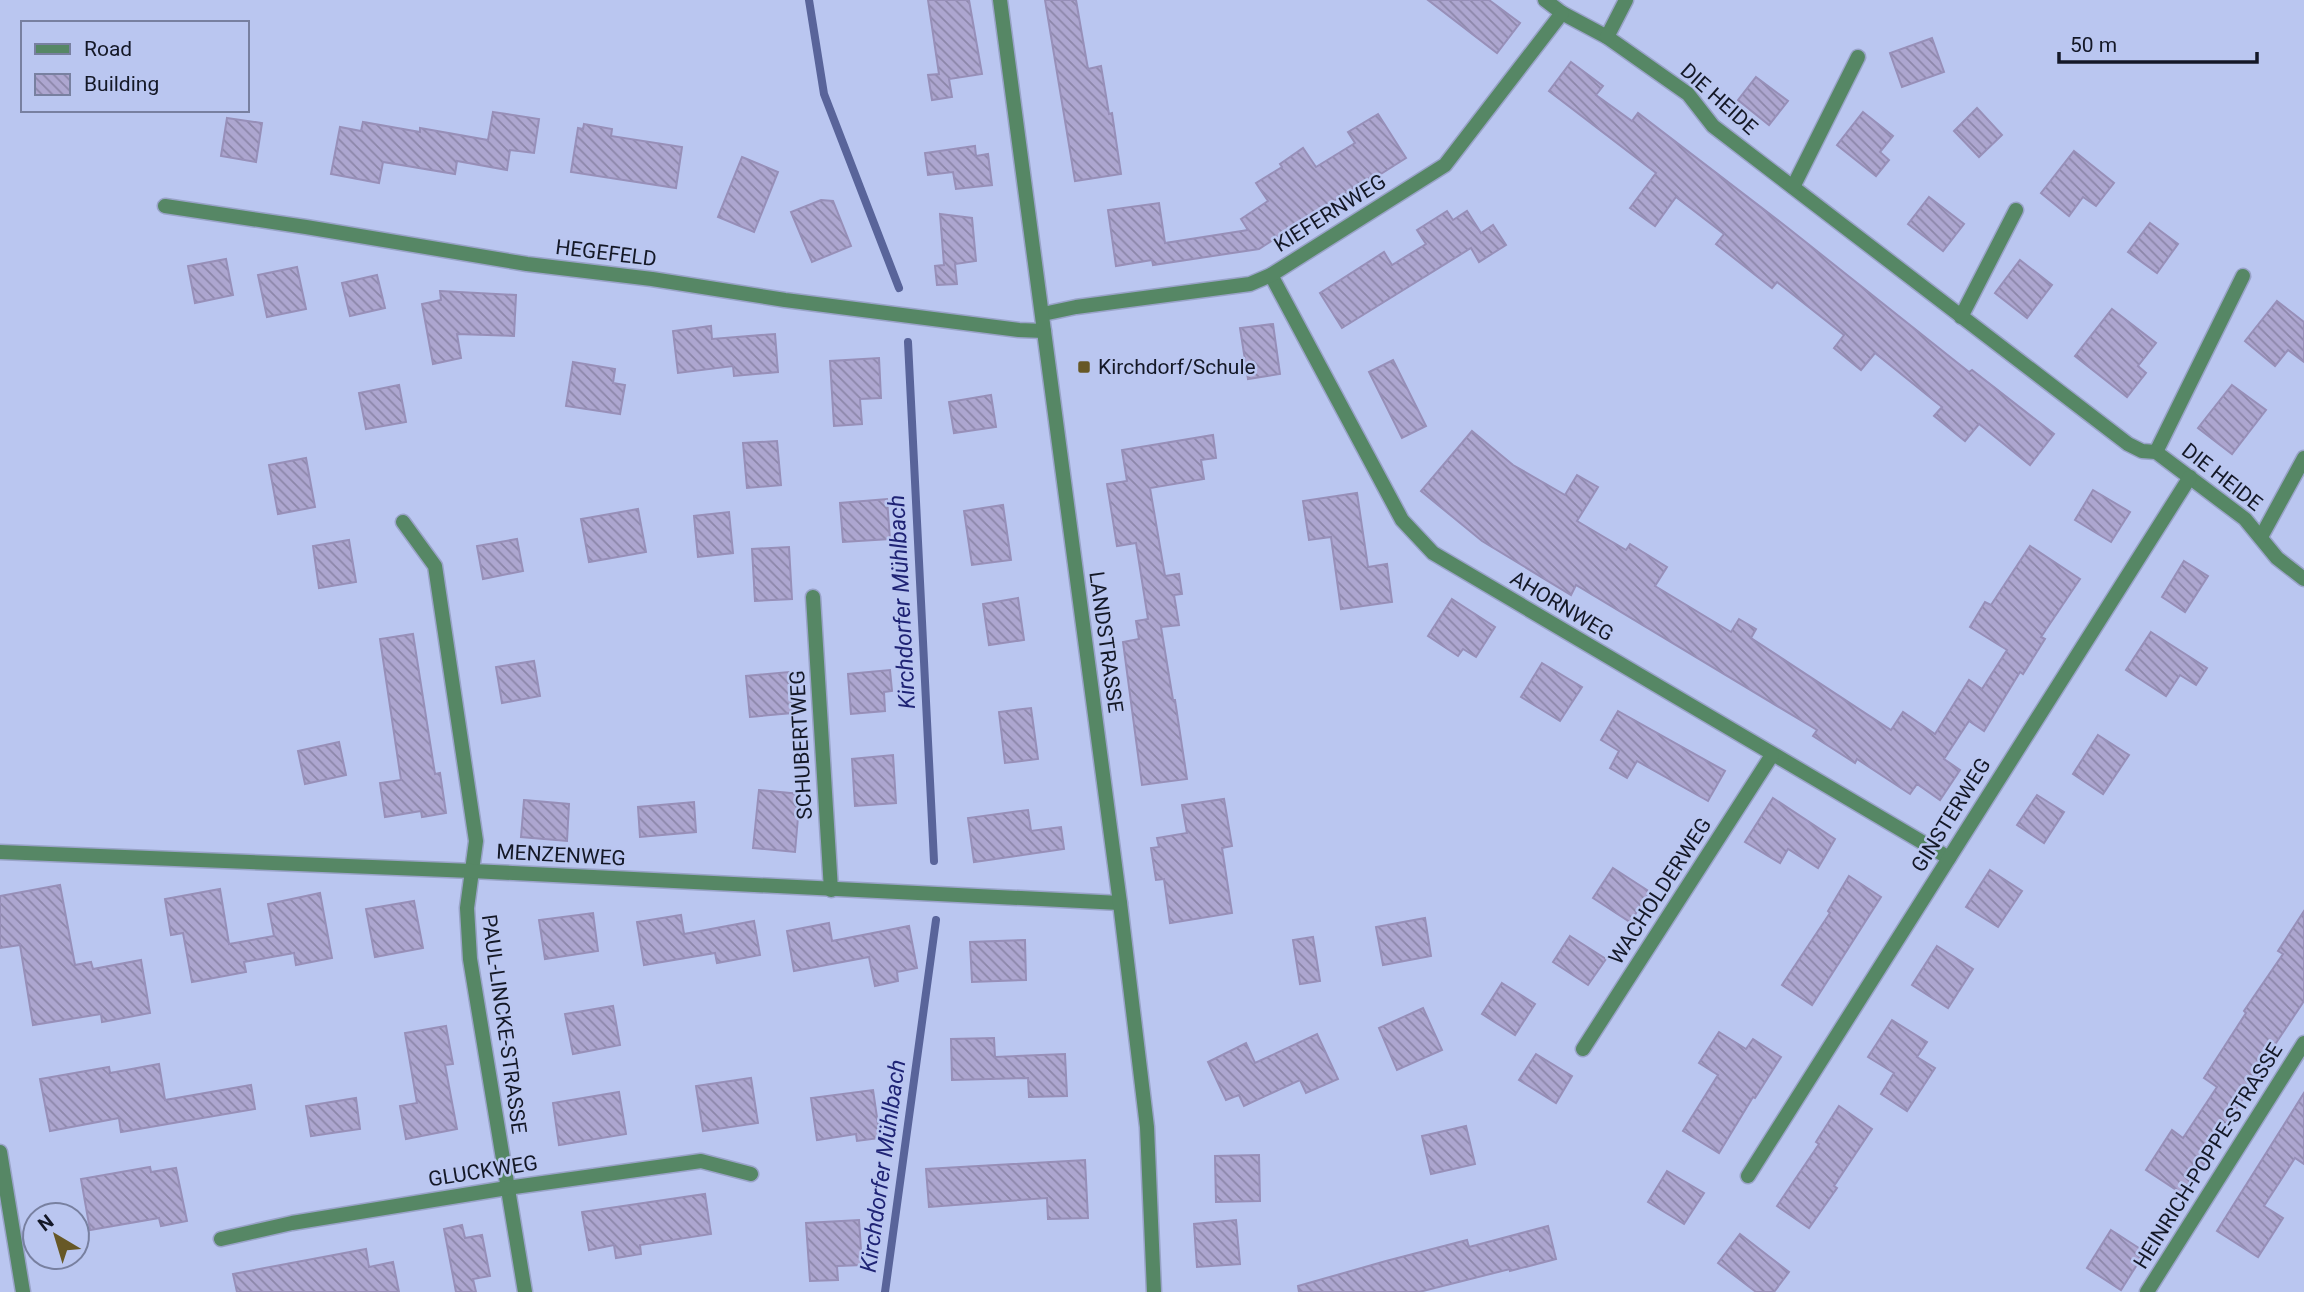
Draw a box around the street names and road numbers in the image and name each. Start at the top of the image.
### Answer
street label: DIE HEIDE [1676,58,1762,140]
street label: KIEFERNWEG [1270,169,1390,257]
street label: HEGEFELD [554,235,658,271]
street label: DIE HEIDE [2177,438,2267,516]
street label: AHORNWEG [1506,566,1618,646]
street label: LANDSTRASSE [1084,570,1128,714]
street label: SCHUBERTWEG [785,670,817,820]
street label: GINSTERWEG [1906,754,1996,876]
street label: WACHOLDERWEG [1604,813,1716,969]
street label: MENZENWEG [496,840,626,870]
street label: PAUL-LINCKE-STRASSE [477,913,531,1135]
street label: HEINRICH-POPPE-STRASSE [2129,1039,2287,1273]
street label: GLUCKWEG [427,1151,539,1191]

